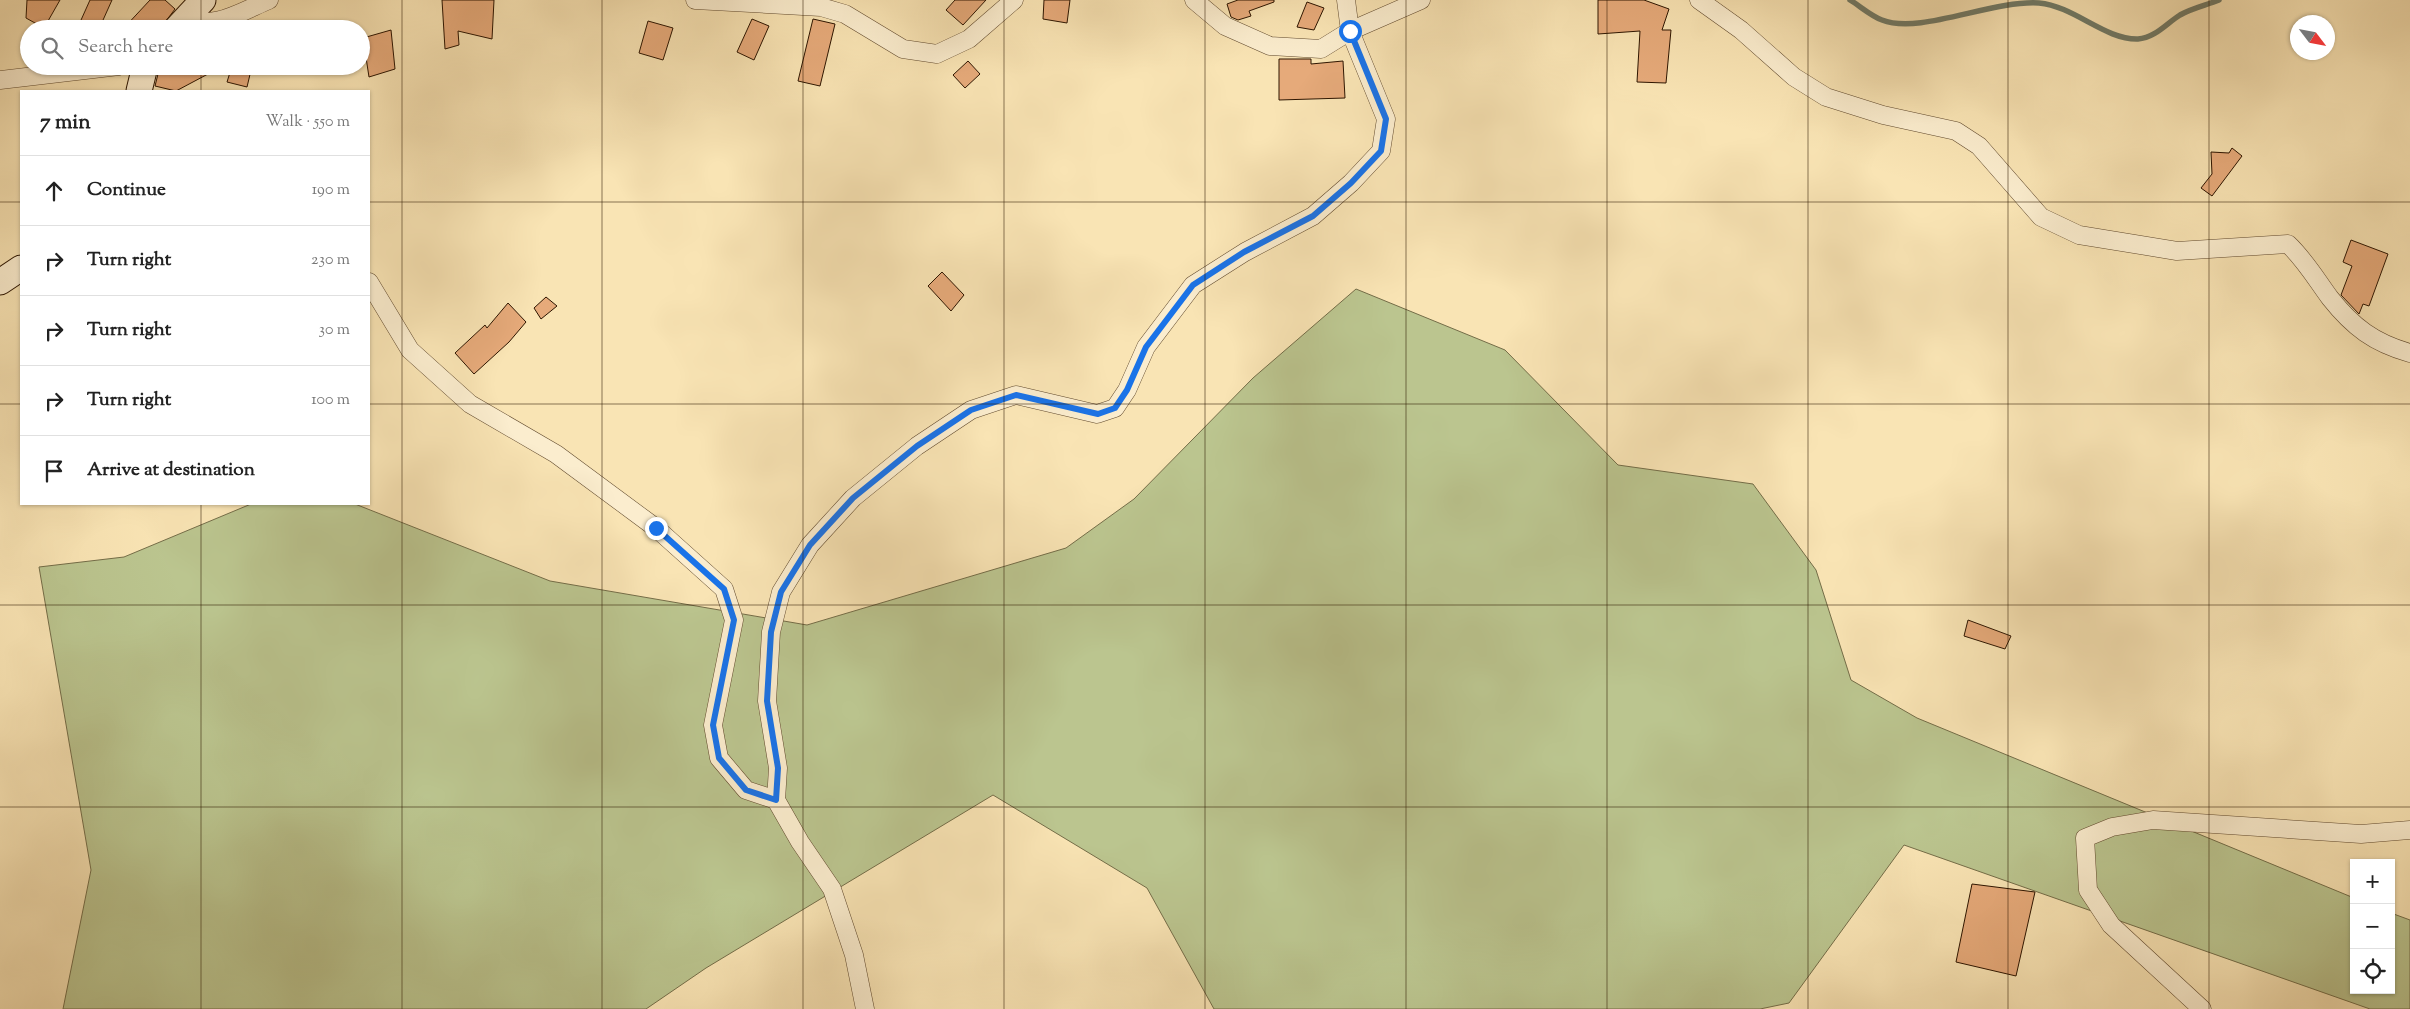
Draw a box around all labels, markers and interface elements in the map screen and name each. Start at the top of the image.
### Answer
north arrow [2290,15,2335,60]
search box [20,20,370,75]
route start [1339,20,1362,43]
icon: search [38,34,66,62]
text: Search here [78,34,173,61]
text: 7 min [40,108,91,138]
text: Walk · 550 m [265,111,350,134]
icon: ahead [40,177,68,205]
text: Continue [87,177,166,204]
text: 190 m [312,179,350,202]
icon: right [40,247,68,275]
text: Turn right [87,247,171,274]
text: 230 m [311,249,350,272]
icon: right [40,317,68,345]
text: Turn right [87,317,171,344]
text: 30 m [319,319,350,342]
icon: right [40,387,68,415]
text: Turn right [87,387,171,414]
text: 100 m [311,389,350,412]
icon: arrive [40,457,68,485]
text: Arrive at destination [87,457,255,484]
route end [645,517,668,540]
map controls [2350,859,2395,994]
button: + [2350,859,2395,904]
button: − [2350,904,2395,949]
button: locate [2350,949,2395,994]

